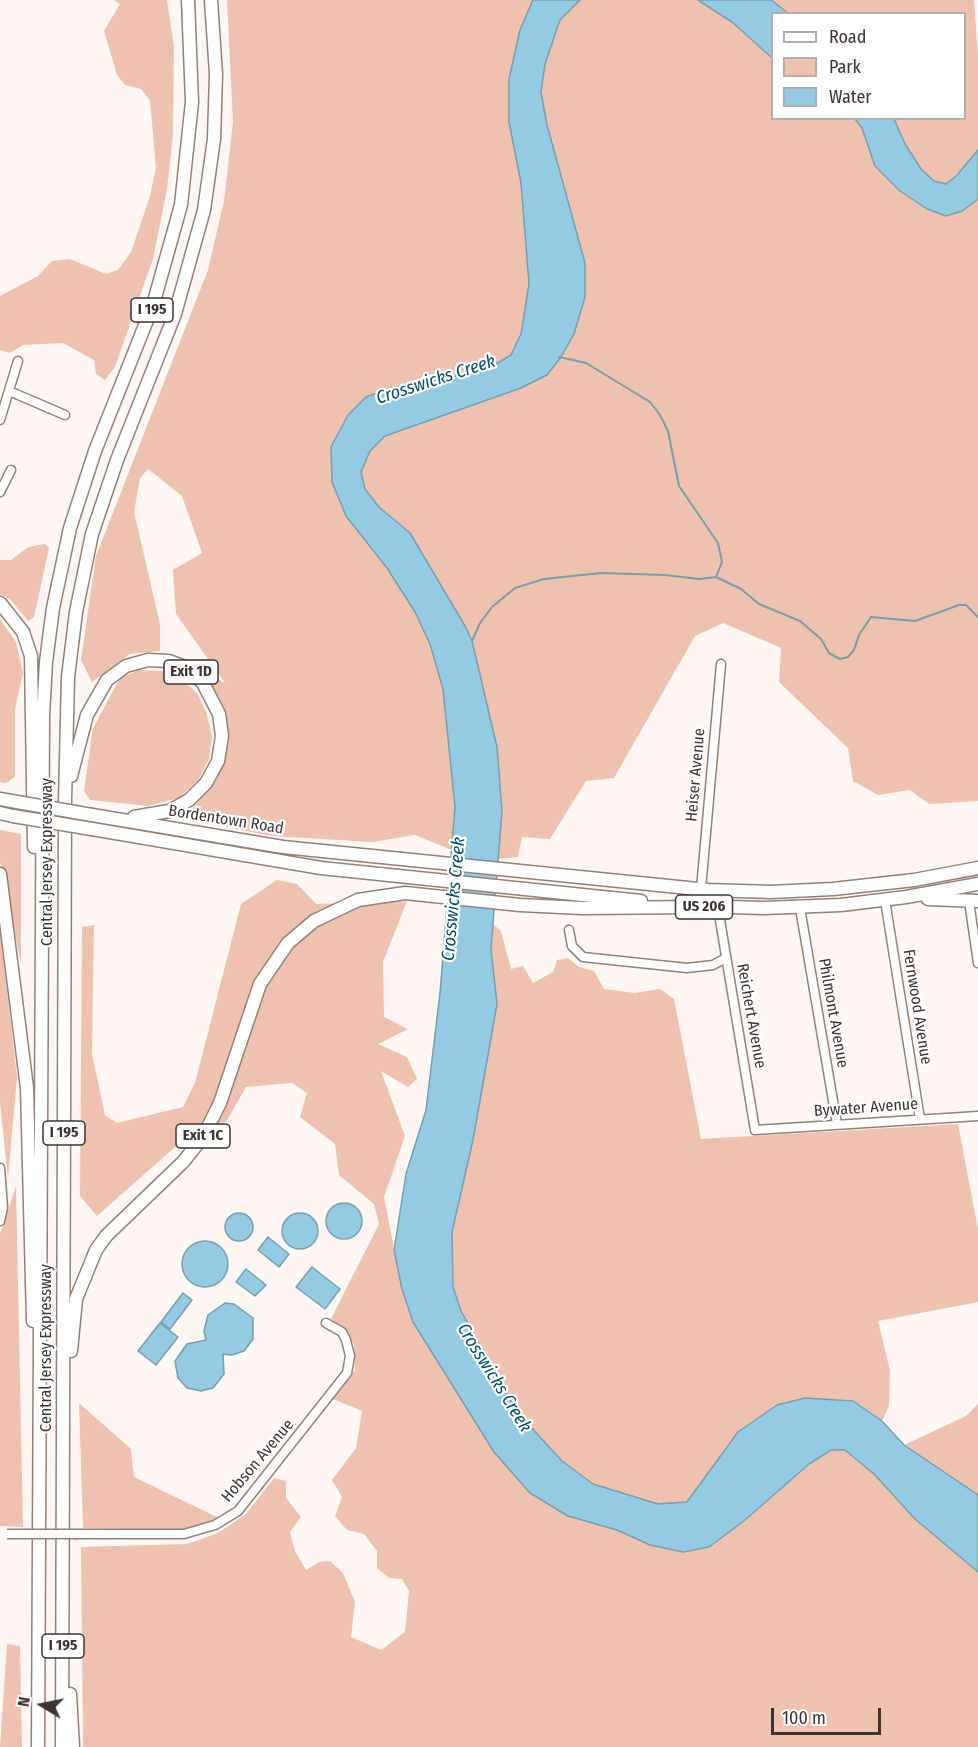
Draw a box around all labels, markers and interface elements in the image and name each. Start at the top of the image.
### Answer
legend [771,12,966,120]
text: Road [829,26,866,48]
text: Park [829,56,861,78]
text: Water [829,86,872,108]
road number: I 195 [131,298,173,322]
water label: Crosswicks Creek [374,351,498,409]
road number: Exit 1D [164,660,218,684]
street label: Heiser Avenue [682,727,710,823]
street label: Central Jersey Expressway [38,778,58,946]
street label: Bordentown Road [167,801,285,839]
water label: Crosswicks Creek [438,836,470,962]
road number: US 206 [676,895,732,919]
street label: Fernwood Avenue [898,948,936,1066]
street label: Philmont Avenue [814,957,852,1069]
street label: Reichert Avenue [732,962,770,1070]
street label: Bywater Avenue [813,1095,919,1121]
road number: I 195 [43,1121,85,1145]
road number: Exit 1C [176,1124,230,1148]
street label: Central Jersey Expressway [37,1264,57,1432]
water label: Crosswicks Creek [452,1320,536,1436]
street label: Hobson Avenue [218,1416,298,1506]
road number: I 195 [42,1634,84,1658]
north arrow [12,1675,72,1735]
text: N [14,1695,34,1708]
scale bar [774,1696,884,1734]
text: 100 m [782,1707,826,1729]

